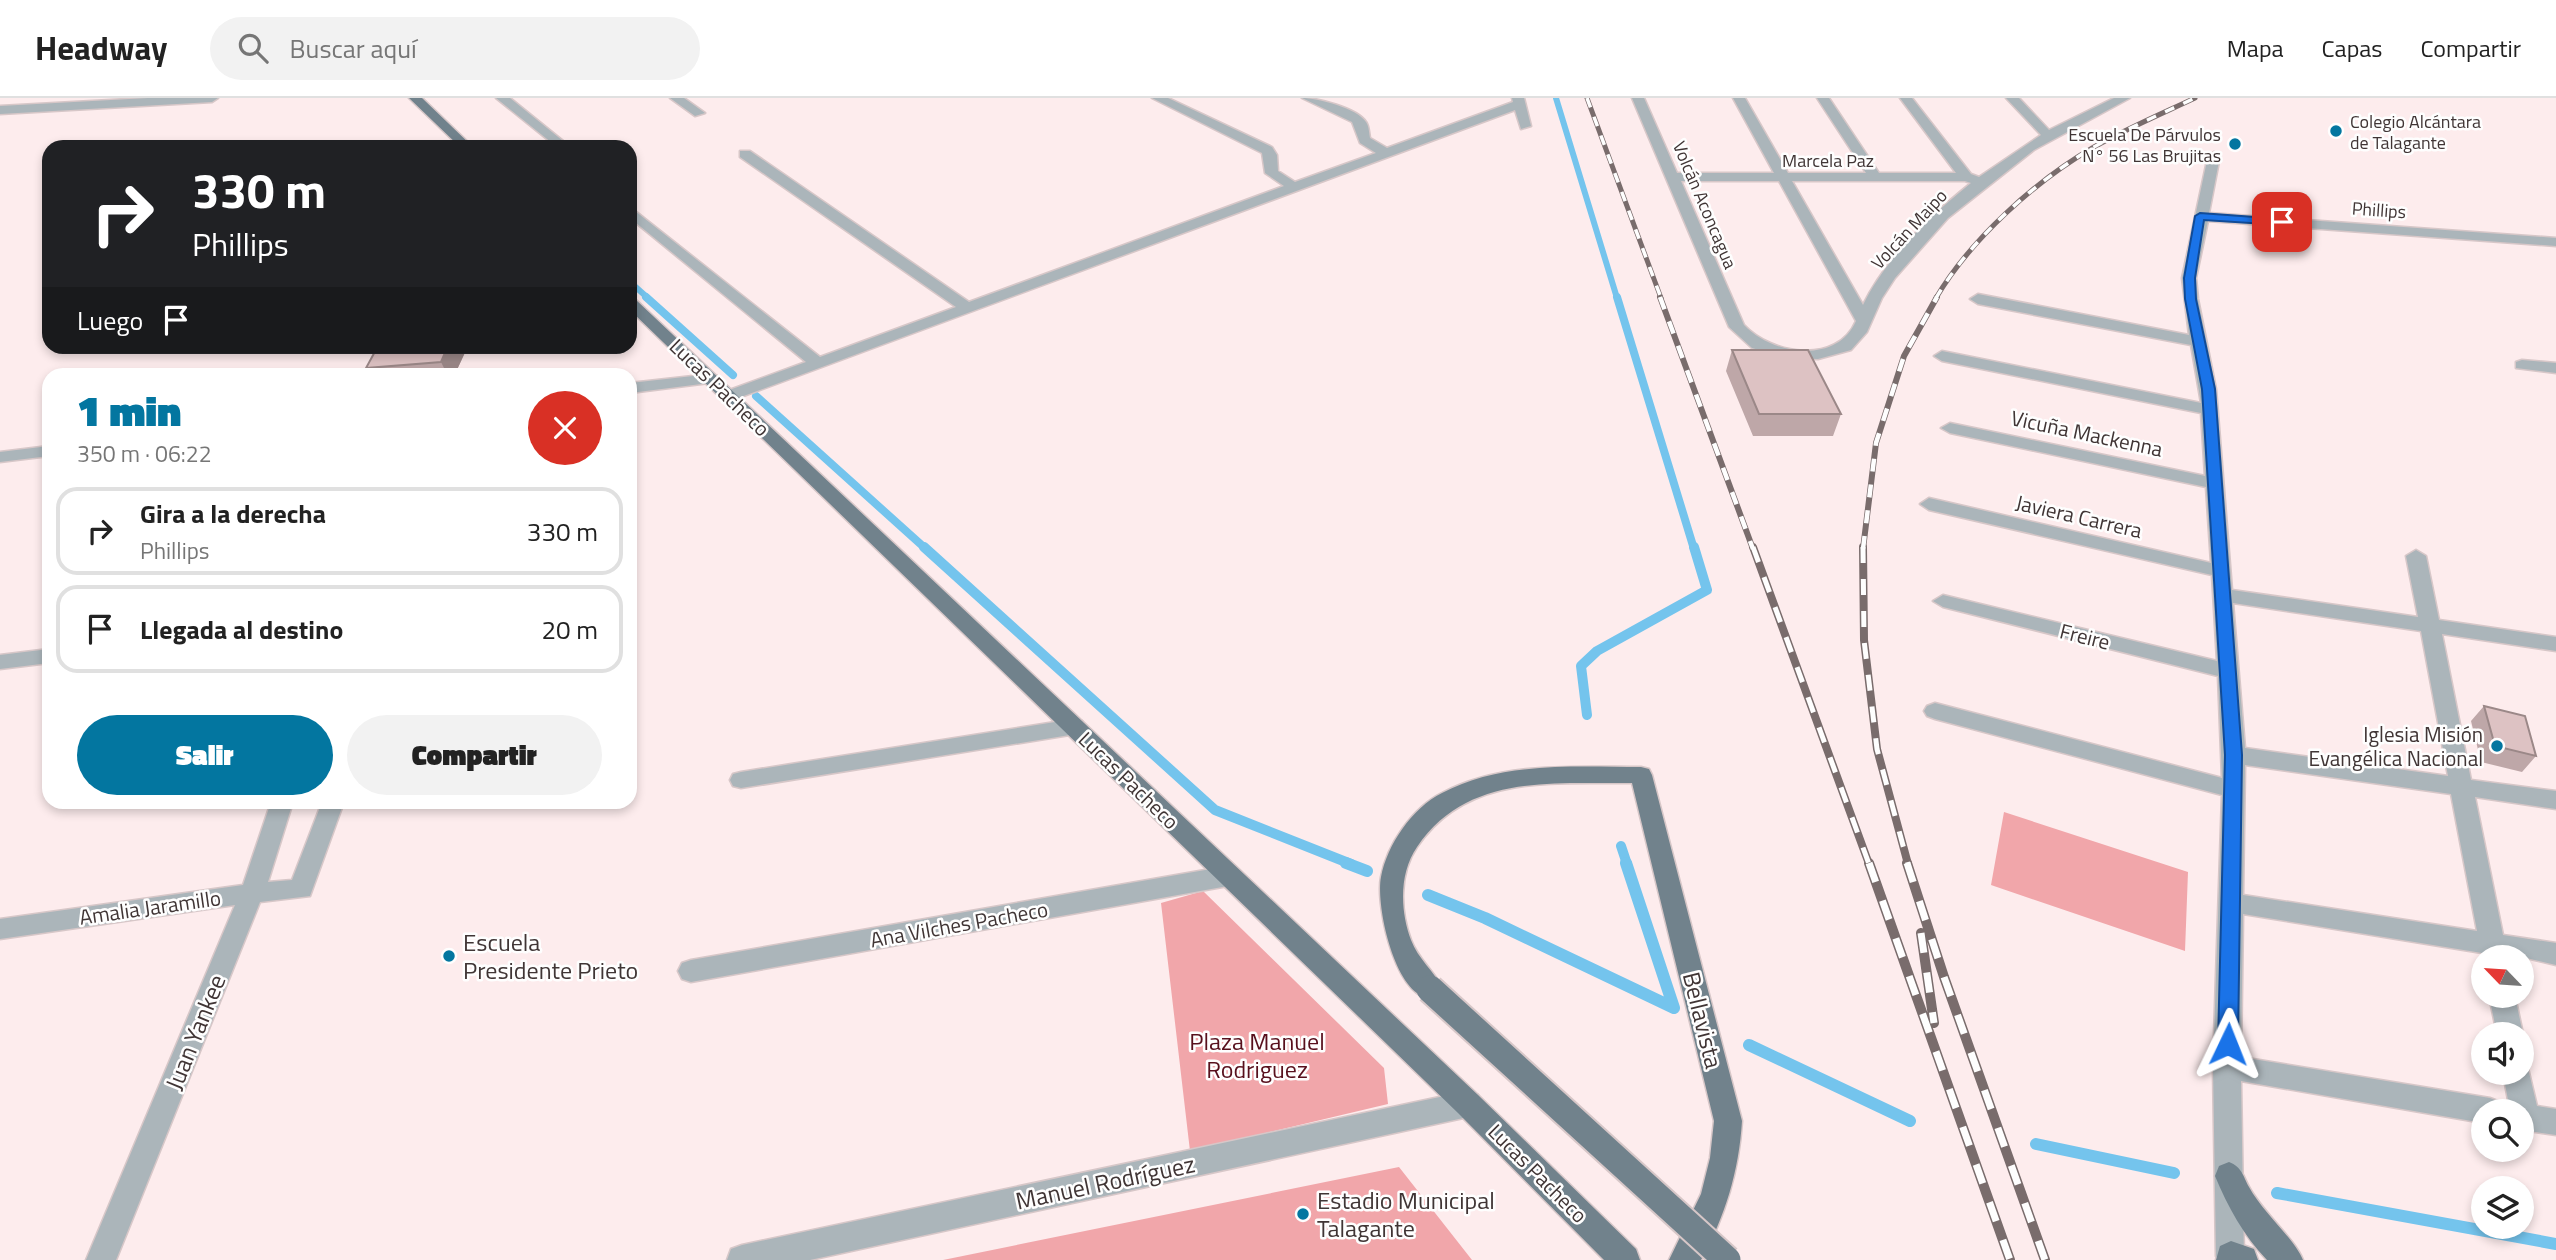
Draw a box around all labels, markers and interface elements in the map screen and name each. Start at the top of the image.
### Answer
search box [210,17,700,80]
text: Headway [35,23,168,73]
icon: search [234,29,272,67]
text: Buscar aquí [290,29,417,68]
text: Mapa [2227,30,2284,66]
text: Capas [2322,30,2382,66]
text: Compartir [2420,30,2521,66]
place label: Colegio Alcántara de Talagante [2350,108,2481,156]
place label: Escuela De Párvulos N° 56 Las Brujitas [2068,121,2221,169]
marker: Colegio Alcántara de Talagante [2328,123,2344,139]
marker: Escuela De Párvulos N° 56 Las Brujitas [2227,136,2243,152]
street label: Volcán Aconcagua [1666,137,1744,273]
street label: Marcela Paz [1782,147,1874,174]
text: 330 m [192,152,326,227]
icon: right [77,168,168,259]
street label: Volcán Maipo [1865,183,1953,275]
pin [2252,192,2312,252]
street label: Phillips [2351,195,2407,225]
icon: arrive [2263,203,2301,241]
text: Phillips [192,220,289,268]
text: Luego [77,301,143,340]
icon: arrive [157,301,195,339]
street label: Lucas Pacheco [662,331,778,443]
text: 1 min [77,378,181,442]
button: close [528,391,602,465]
street label: Vicuña Mackenna [2008,401,2166,465]
text: 350 m · 06:22 [77,436,212,471]
street label: Javiera Carrera [2013,486,2146,546]
text: Gira a la derecha [140,494,326,533]
icon: right [81,512,119,550]
text: 330 m [527,512,598,551]
text: Phillips [140,533,210,568]
icon: arrive [81,610,119,648]
text: Llegada al destino [140,610,343,649]
text: 20 m [541,610,598,649]
street label: Freire [2057,614,2113,658]
button: Salir [77,715,333,795]
button: Compartir [347,715,602,795]
place label: Iglesia Misión Evangélica Nacional [2309,718,2483,774]
street label: Lucas Pacheco [1071,724,1187,836]
marker: Iglesia Misión Evangélica Nacional [2489,738,2505,754]
street label: Amalia Jaramillo [77,881,223,933]
street label: Ana Vilches Pacheco [868,893,1050,955]
place label: Escuela Presidente Prieto [463,924,638,988]
north arrow [2471,945,2534,1008]
map controls [2471,945,2534,1239]
marker: Escuela Presidente Prieto [441,948,457,964]
street label: Bellavista [1674,968,1732,1072]
street label: Juan Yankee [156,969,234,1095]
position arrow [2191,1007,2265,1081]
button: sound [2471,1022,2534,1085]
park label: Plaza Manuel Rodriguez [1189,1023,1325,1087]
button: search [2471,1099,2534,1162]
street label: Lucas Pacheco [1481,1116,1595,1230]
street label: Manuel Rodríguez [1012,1145,1198,1219]
button: layers [2471,1176,2534,1239]
place label: Estadio Municipal Talagante [1317,1182,1495,1246]
marker: Estadio Municipal Talagante [1295,1206,1311,1222]

